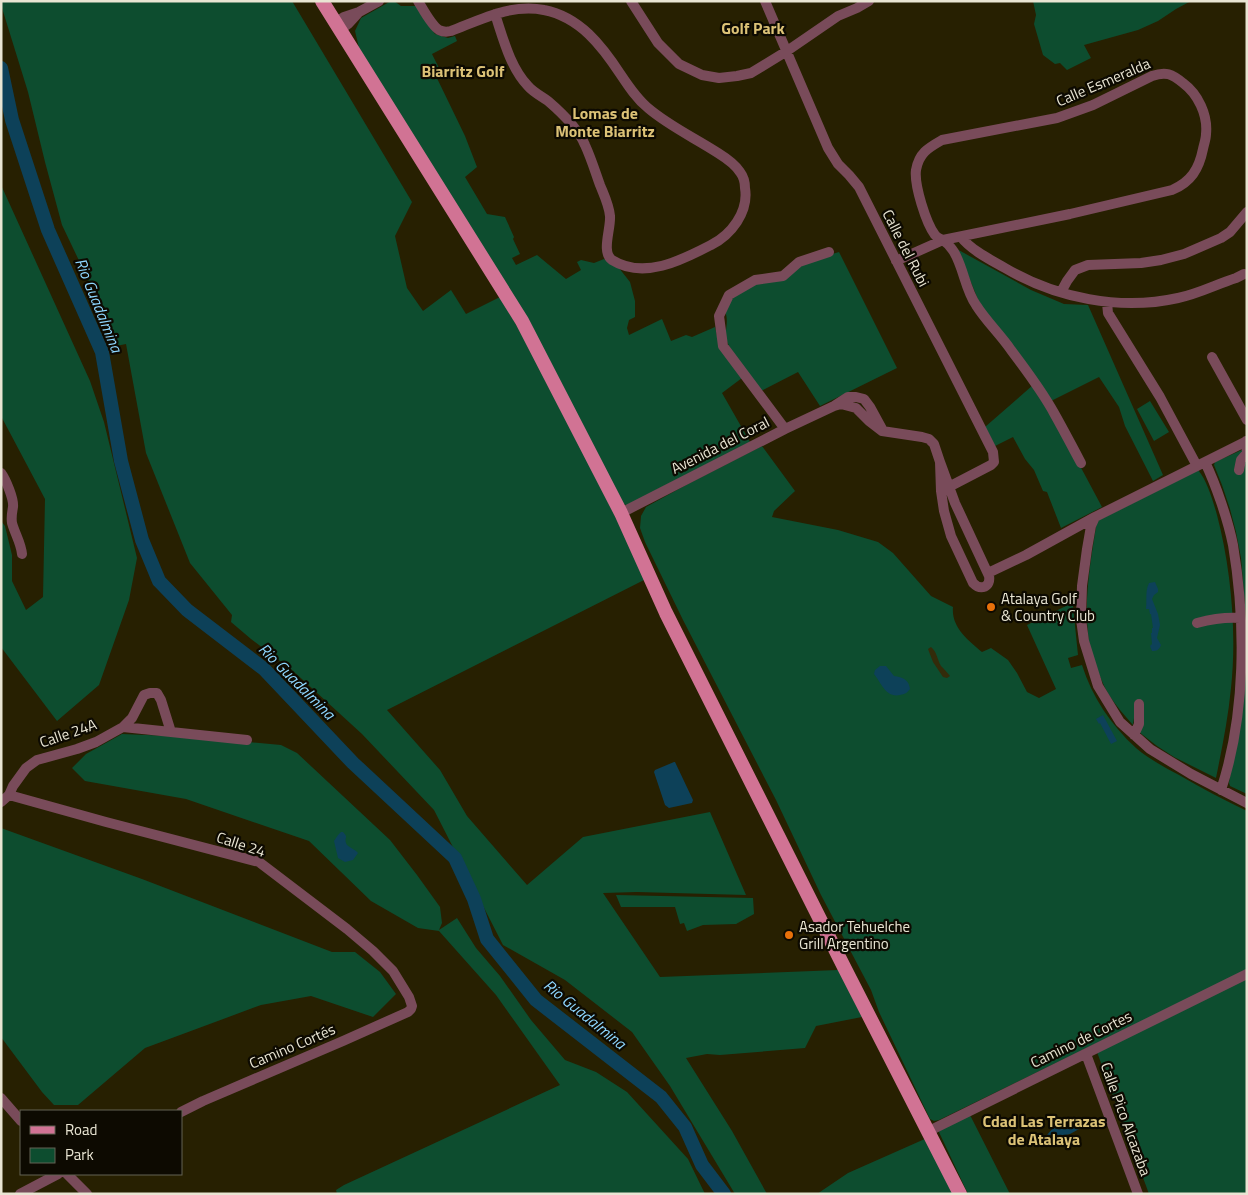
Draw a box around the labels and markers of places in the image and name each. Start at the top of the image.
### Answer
place label: Atalaya Golf & Country Club [1001,587,1095,627]
marker: Atalaya Golf & Country Club [985,601,997,613]
place label: Asador Tehuelche Grill Argentino [799,915,910,955]
marker: Asador Tehuelche Grill Argentino [783,929,795,941]

